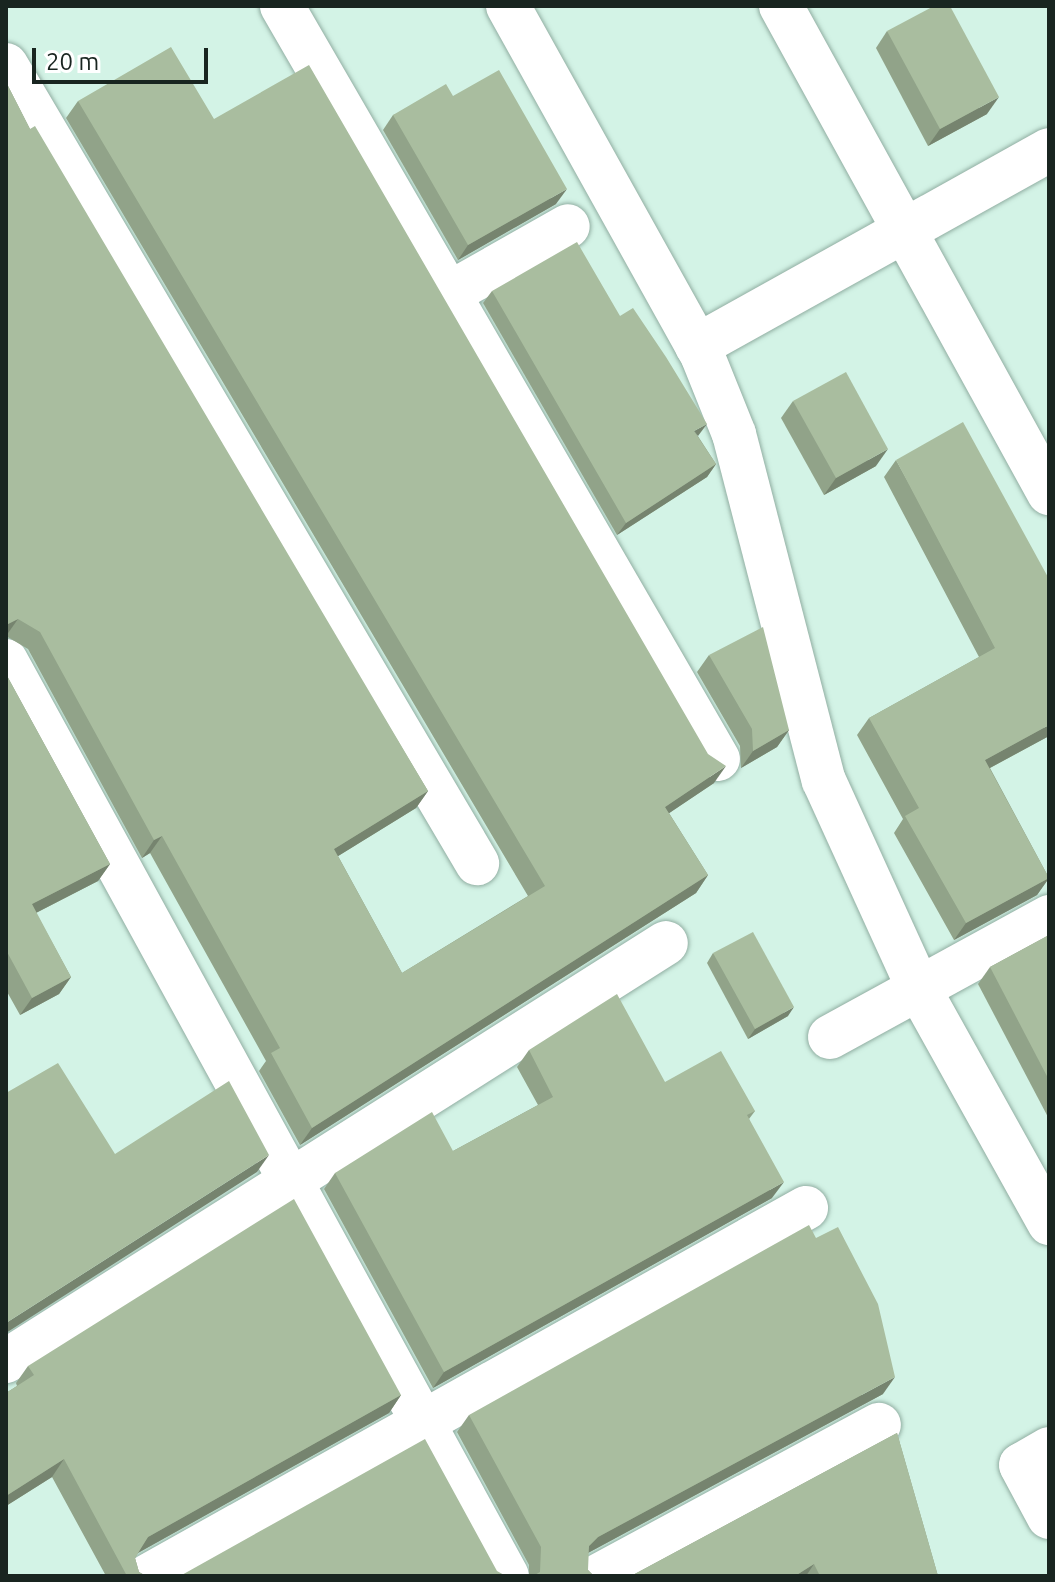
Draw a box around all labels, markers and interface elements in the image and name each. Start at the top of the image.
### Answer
scale bar [36,32,212,82]
text: 20 m [46,48,99,75]

